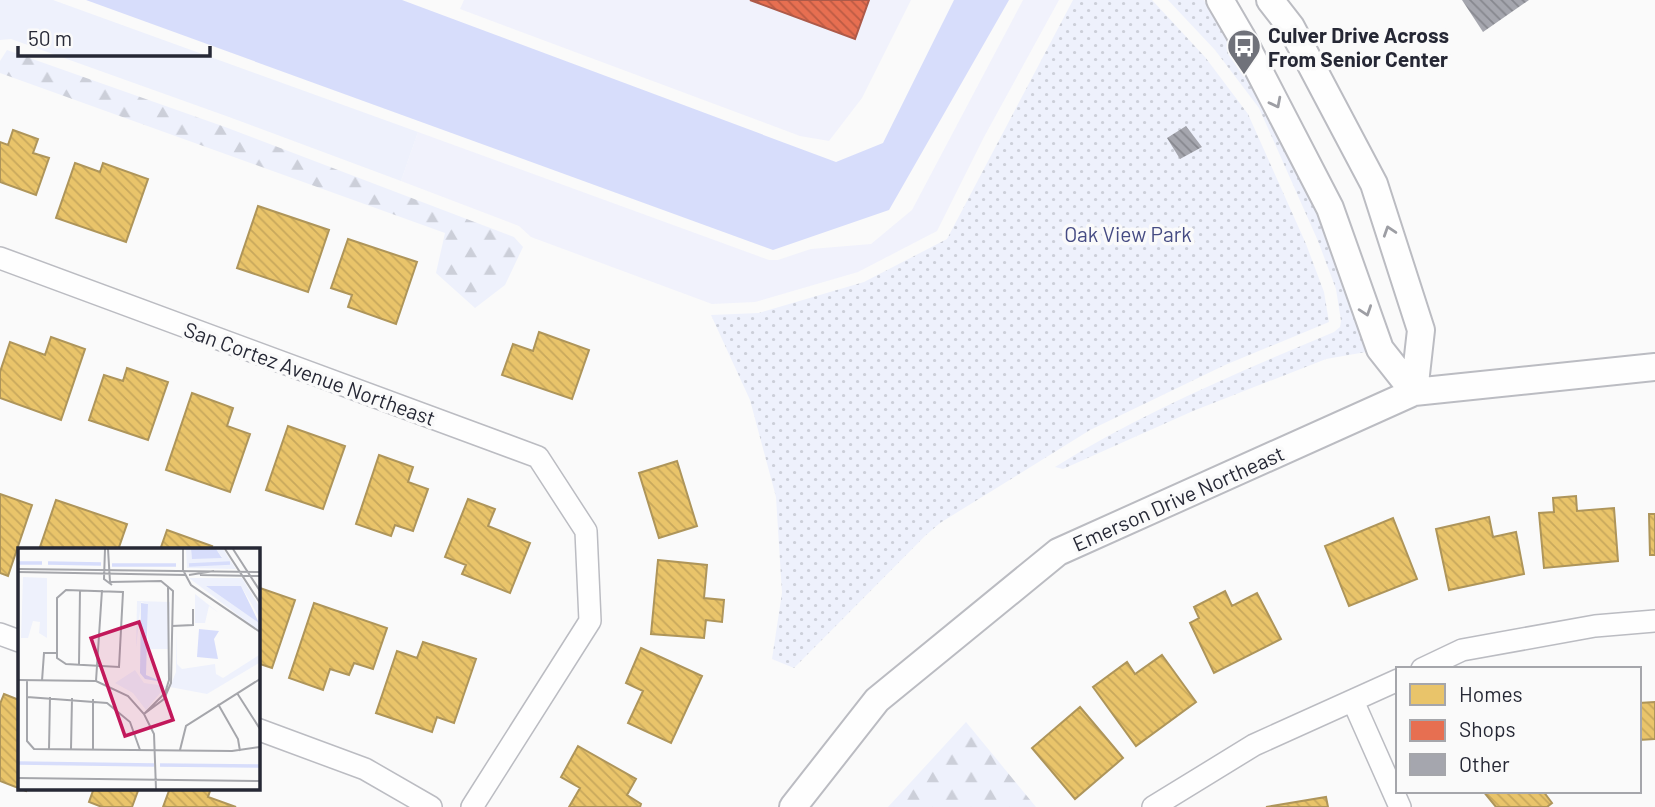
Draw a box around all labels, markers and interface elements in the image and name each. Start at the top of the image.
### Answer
scale bar [18,14,210,58]
place label: Culver Drive Across From Senior Center [1268,22,1449,71]
text: 50 m [28,25,72,50]
bus stop icon: Culver Drive Across From Senior Center [1225,27,1263,76]
one-way arrow [1267,96,1281,108]
park label: Oak View Park [1064,221,1192,246]
one-way arrow [1383,225,1397,238]
one-way arrow [1358,305,1372,317]
street label: San Cortez Avenue Northeast [181,316,439,430]
street label: Emerson Drive Northeast [1068,440,1288,556]
inset map [18,548,259,790]
legend [1396,667,1641,793]
text: Homes [1459,681,1523,706]
text: Shops [1459,716,1516,741]
text: Other [1459,751,1510,776]

